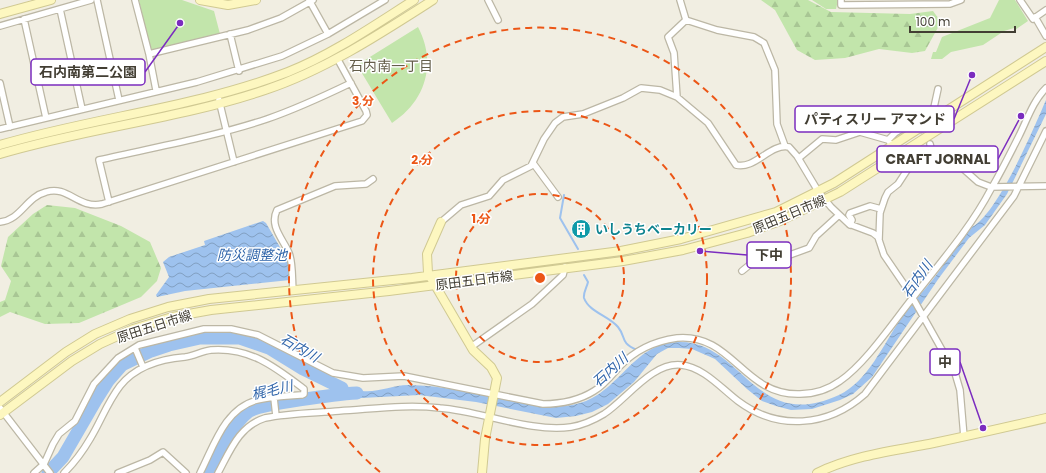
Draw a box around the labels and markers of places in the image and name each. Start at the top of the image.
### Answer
callout: 石内南第二公園 [31,59,145,85]
callout: パティスリー アマンド [795,106,954,132]
callout: CRAFT JORNAL [877,146,998,172]
building icon: いしうちベーカリー [570,218,592,240]
place label: いしうちベーカリー [595,220,712,239]
callout: 下中 [747,242,791,268]
centre of rings [533,271,547,285]
callout: 中 [930,349,960,375]

